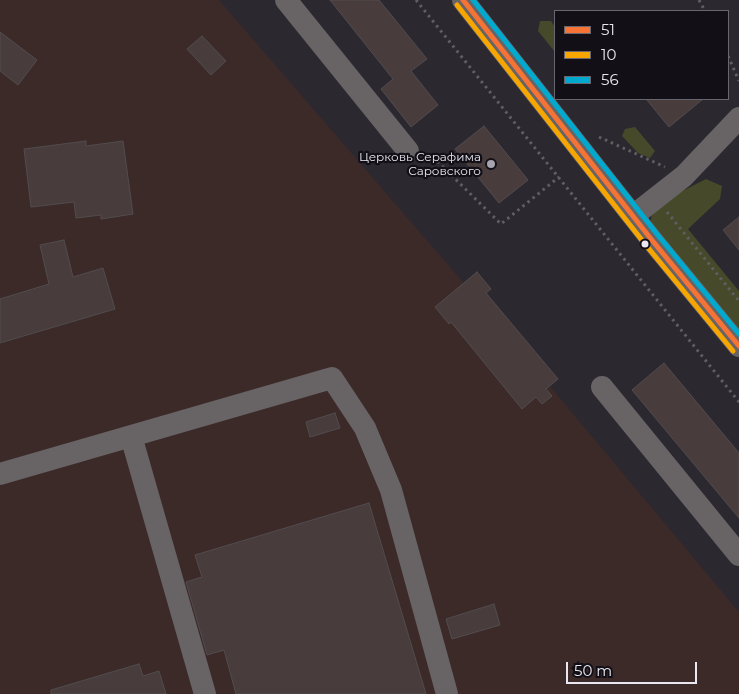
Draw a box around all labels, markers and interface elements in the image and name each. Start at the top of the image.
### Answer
legend [554,10,729,100]
text: 51 [601,20,615,39]
text: 10 [601,45,616,64]
text: 56 [601,70,619,89]
place label: Церковь Серафима Саровского [359,150,481,178]
marker: Церковь Серафима Саровского [485,158,497,170]
unlabelled marker [640,239,650,249]
scale bar [569,652,700,684]
text: 50 m [574,661,612,680]

